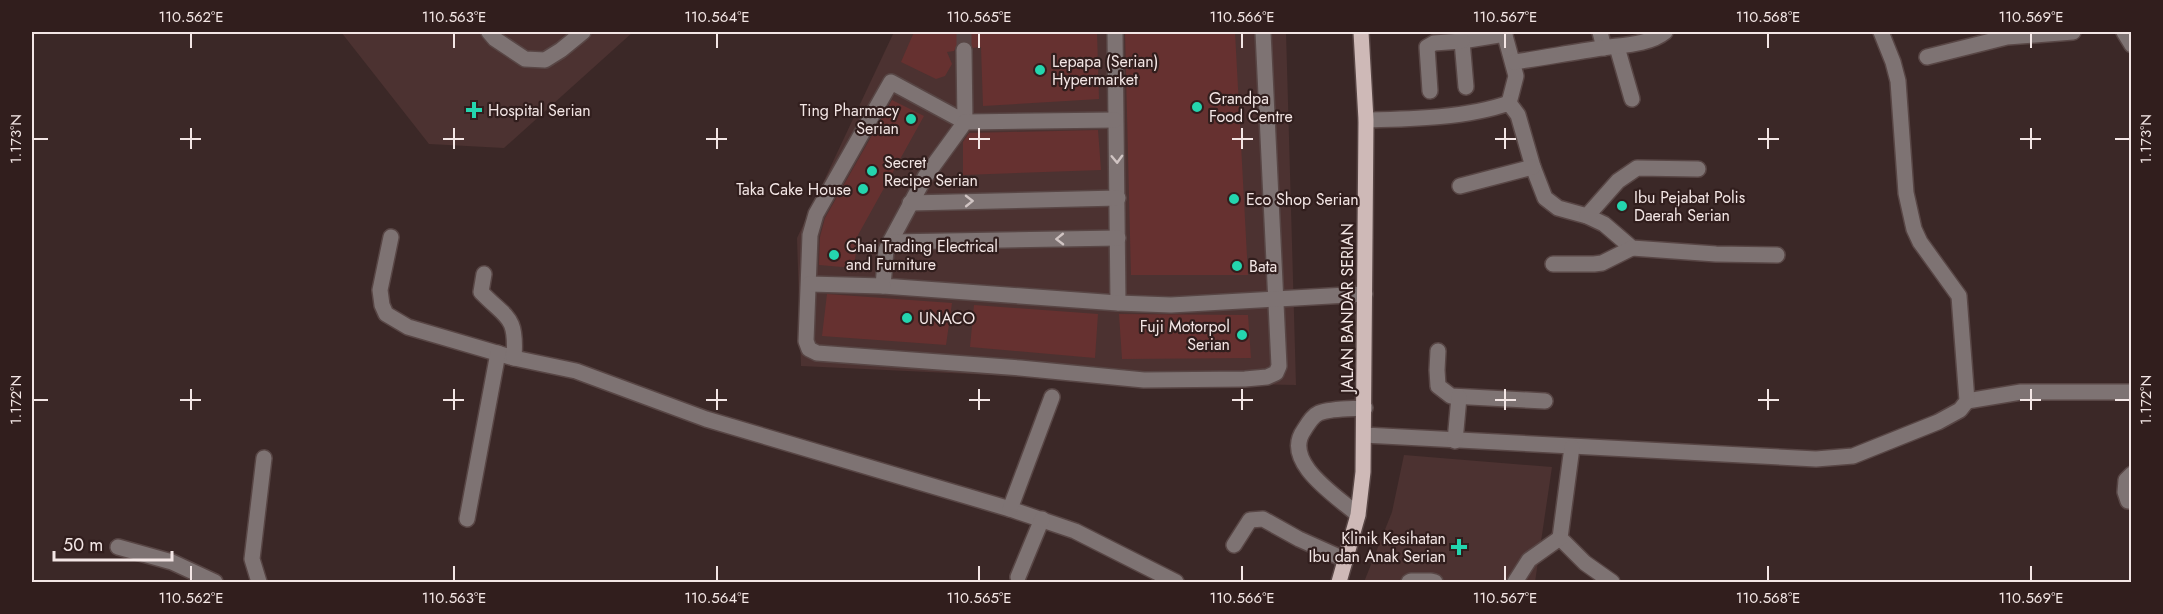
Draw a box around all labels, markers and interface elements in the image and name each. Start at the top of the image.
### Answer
text: 110.562°E [158,6,224,28]
text: 110.563°E [422,6,486,28]
text: 110.564°E [684,6,750,28]
text: 110.565°E [947,6,1011,28]
text: 110.566°E [1209,6,1275,28]
text: 110.567°E [1473,6,1537,28]
text: 110.568°E [1736,6,1800,28]
text: 110.569°E [1998,6,2064,28]
place label: Lepapa (Serian) Hypermarket [1052,50,1159,91]
marker: Lepapa (Serian) Hypermarket [1033,63,1047,77]
place label: Grandpa Food Centre [1209,87,1293,128]
place label: Hospital Serian [488,99,591,122]
place label: Ting Pharmacy Serian [800,99,900,140]
marker: Grandpa Food Centre [1190,100,1204,114]
marker: Hospital Serian [465,101,483,119]
marker: Ting Pharmacy Serian [904,112,918,126]
text: 1.173°N [5,114,27,164]
text: 1.173°N [2135,114,2157,164]
place label: Secret Recipe Serian [884,151,978,192]
one-way arrow [1110,155,1123,164]
marker: Secret Recipe Serian [865,164,879,178]
place label: Taka Cake House [736,178,851,201]
marker: Taka Cake House [856,182,870,196]
place label: Ibu Pejabat Polis Daerah Serian [1634,186,1745,227]
place label: Eco Shop Serian [1246,188,1359,211]
marker: Eco Shop Serian [1227,192,1241,206]
one-way arrow [964,195,973,208]
marker: Ibu Pejabat Polis Daerah Serian [1615,199,1629,213]
street label: JALAN BANDAR SERIAN [1336,223,1359,395]
one-way arrow [1055,233,1064,245]
place label: Chai Trading Electrical and Furniture [846,235,998,276]
marker: Chai Trading Electrical and Furniture [827,248,841,262]
place label: Bata [1249,255,1277,278]
marker: Bata [1230,259,1244,273]
place label: UNACO [919,307,975,330]
marker: UNACO [900,311,914,325]
place label: Fuji Motorpol Serian [1140,315,1230,356]
marker: Fuji Motorpol Serian [1235,328,1249,342]
text: 1.172°N [5,375,27,425]
text: 1.172°N [2135,375,2157,425]
scale bar [54,524,172,562]
place label: Klinik Kesihatan Ibu dan Anak Serian [1308,527,1446,568]
text: 50 m [63,532,103,558]
marker: Klinik Kesihatan Ibu dan Anak Serian [1450,538,1468,556]
text: 110.562°E [158,587,224,609]
text: 110.563°E [422,587,486,609]
text: 110.564°E [684,587,750,609]
text: 110.565°E [947,587,1011,609]
text: 110.566°E [1209,587,1275,609]
text: 110.567°E [1473,587,1537,609]
text: 110.568°E [1736,587,1800,609]
text: 110.569°E [1998,587,2064,609]

